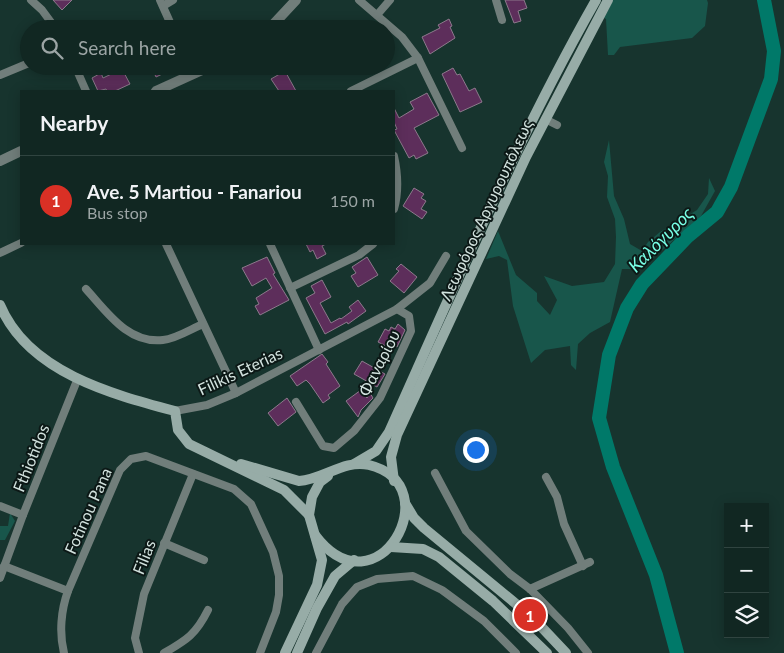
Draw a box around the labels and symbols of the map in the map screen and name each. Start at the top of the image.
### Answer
street label: Λεωφόρος Αργυρουπόλεως [435,116,536,303]
water label: Καλόγυρος [623,202,698,276]
street label: Φαναρίου [354,327,403,399]
street label: Filikis Eterias [195,343,285,398]
street label: Fthiotidos [8,421,53,494]
your location [463,437,489,463]
street label: Fotinou Pana [60,465,115,557]
street label: Filias [128,537,159,577]
pin: 1 [514,596,546,634]

